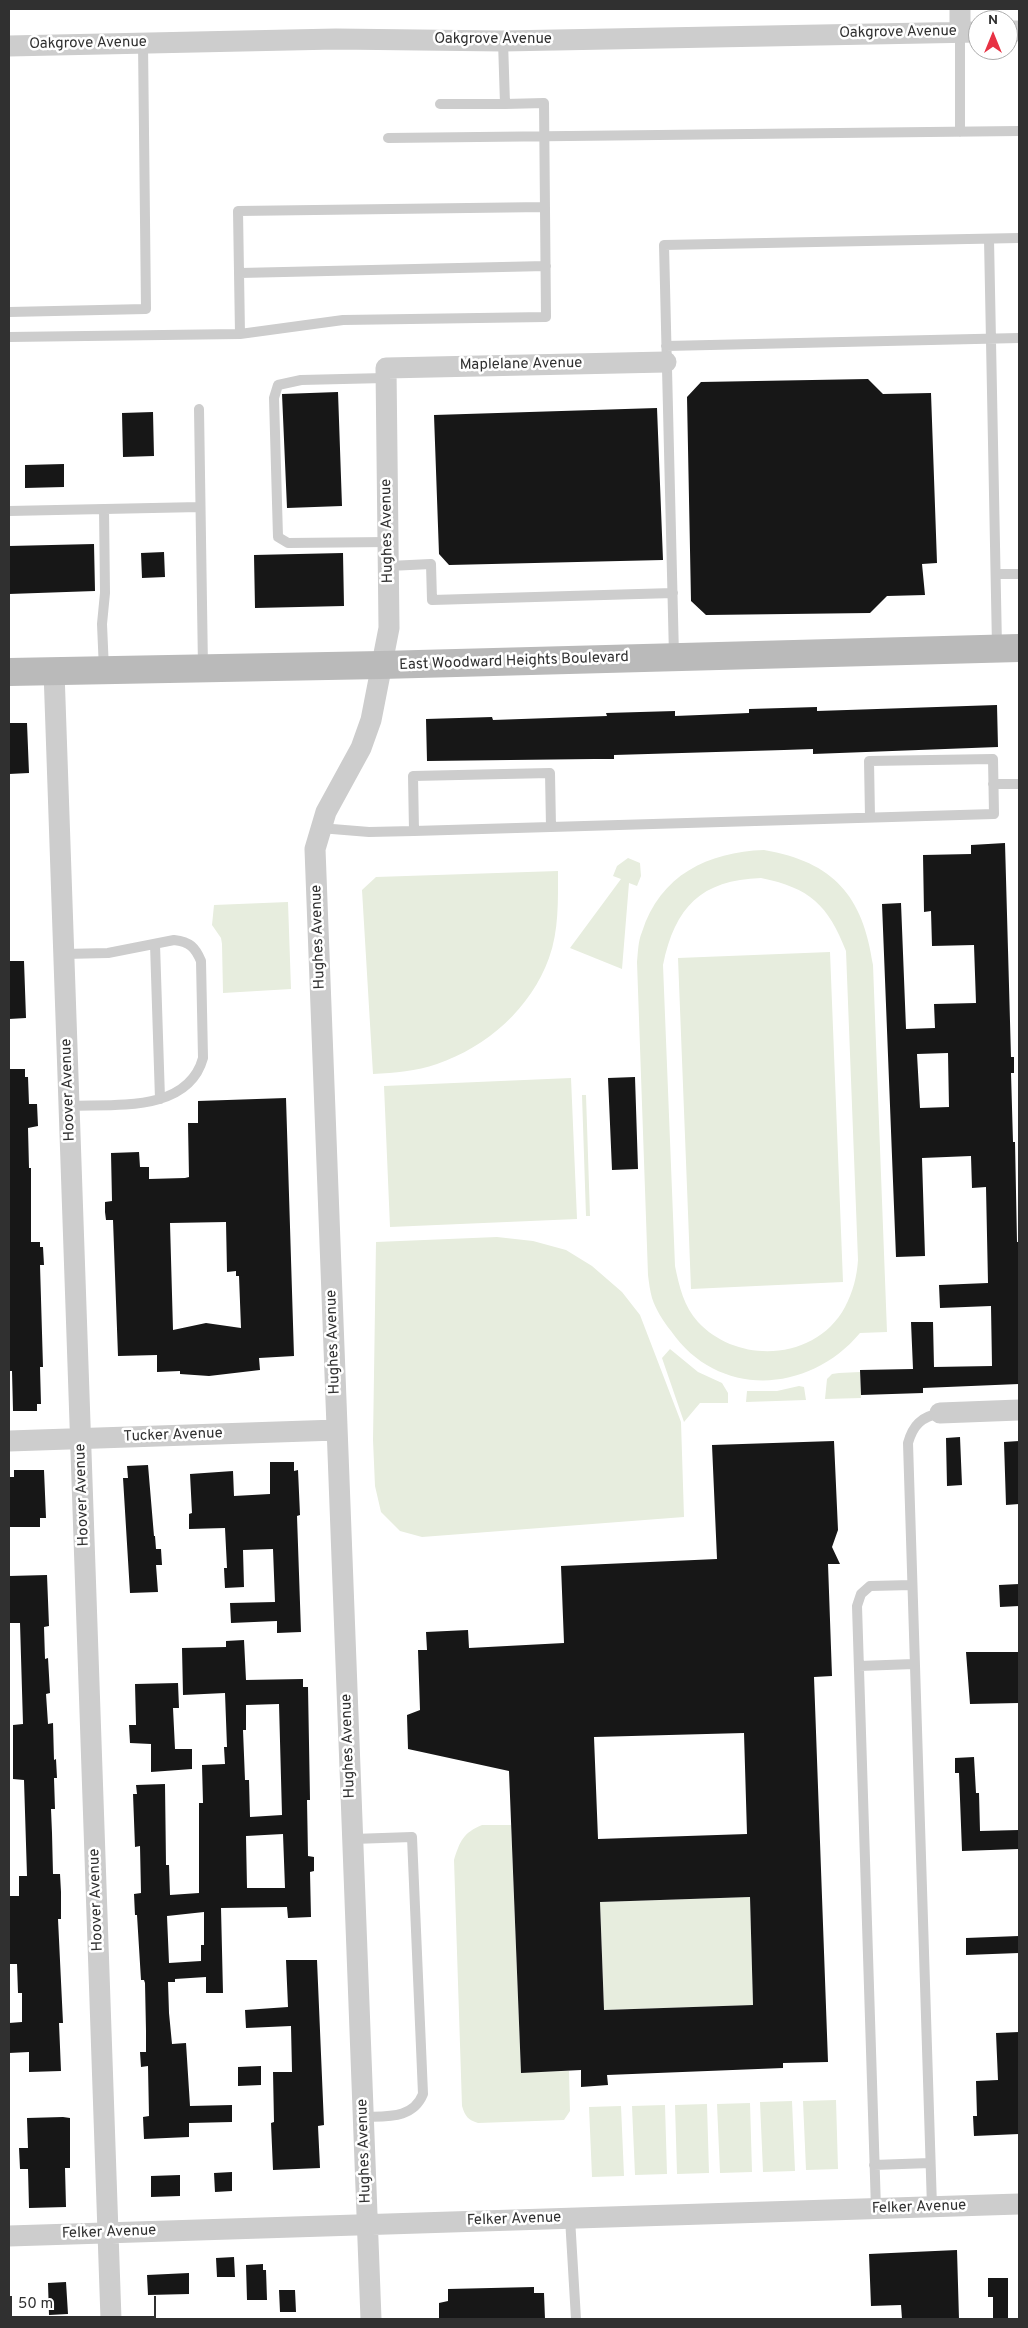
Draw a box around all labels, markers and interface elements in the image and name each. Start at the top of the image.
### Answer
north arrow [968,10,1018,60]
text: N [988,12,998,29]
street label: Oakgrove Avenue [839,23,957,43]
street label: Oakgrove Avenue [434,31,552,49]
street label: Oakgrove Avenue [29,34,147,54]
street label: Maplelane Avenue [460,355,582,375]
street label: Hughes Avenue [378,479,398,583]
street label: East Woodward Heights Boulevard [399,649,629,675]
street label: Hughes Avenue [308,884,330,990]
street label: Hoover Avenue [58,1038,80,1142]
street label: Hughes Avenue [323,1289,345,1395]
street label: Tucker Avenue [123,1425,223,1447]
street label: Hoover Avenue [72,1443,94,1547]
street label: Hughes Avenue [338,1693,360,1799]
street label: Hoover Avenue [86,1848,108,1952]
street label: Hughes Avenue [354,2098,376,2204]
street label: Felker Avenue [871,2197,967,2219]
street label: Felker Avenue [466,2209,562,2231]
street label: Felker Avenue [61,2222,157,2244]
scale bar [12,2286,159,2318]
text: 50 m [18,2295,53,2314]

